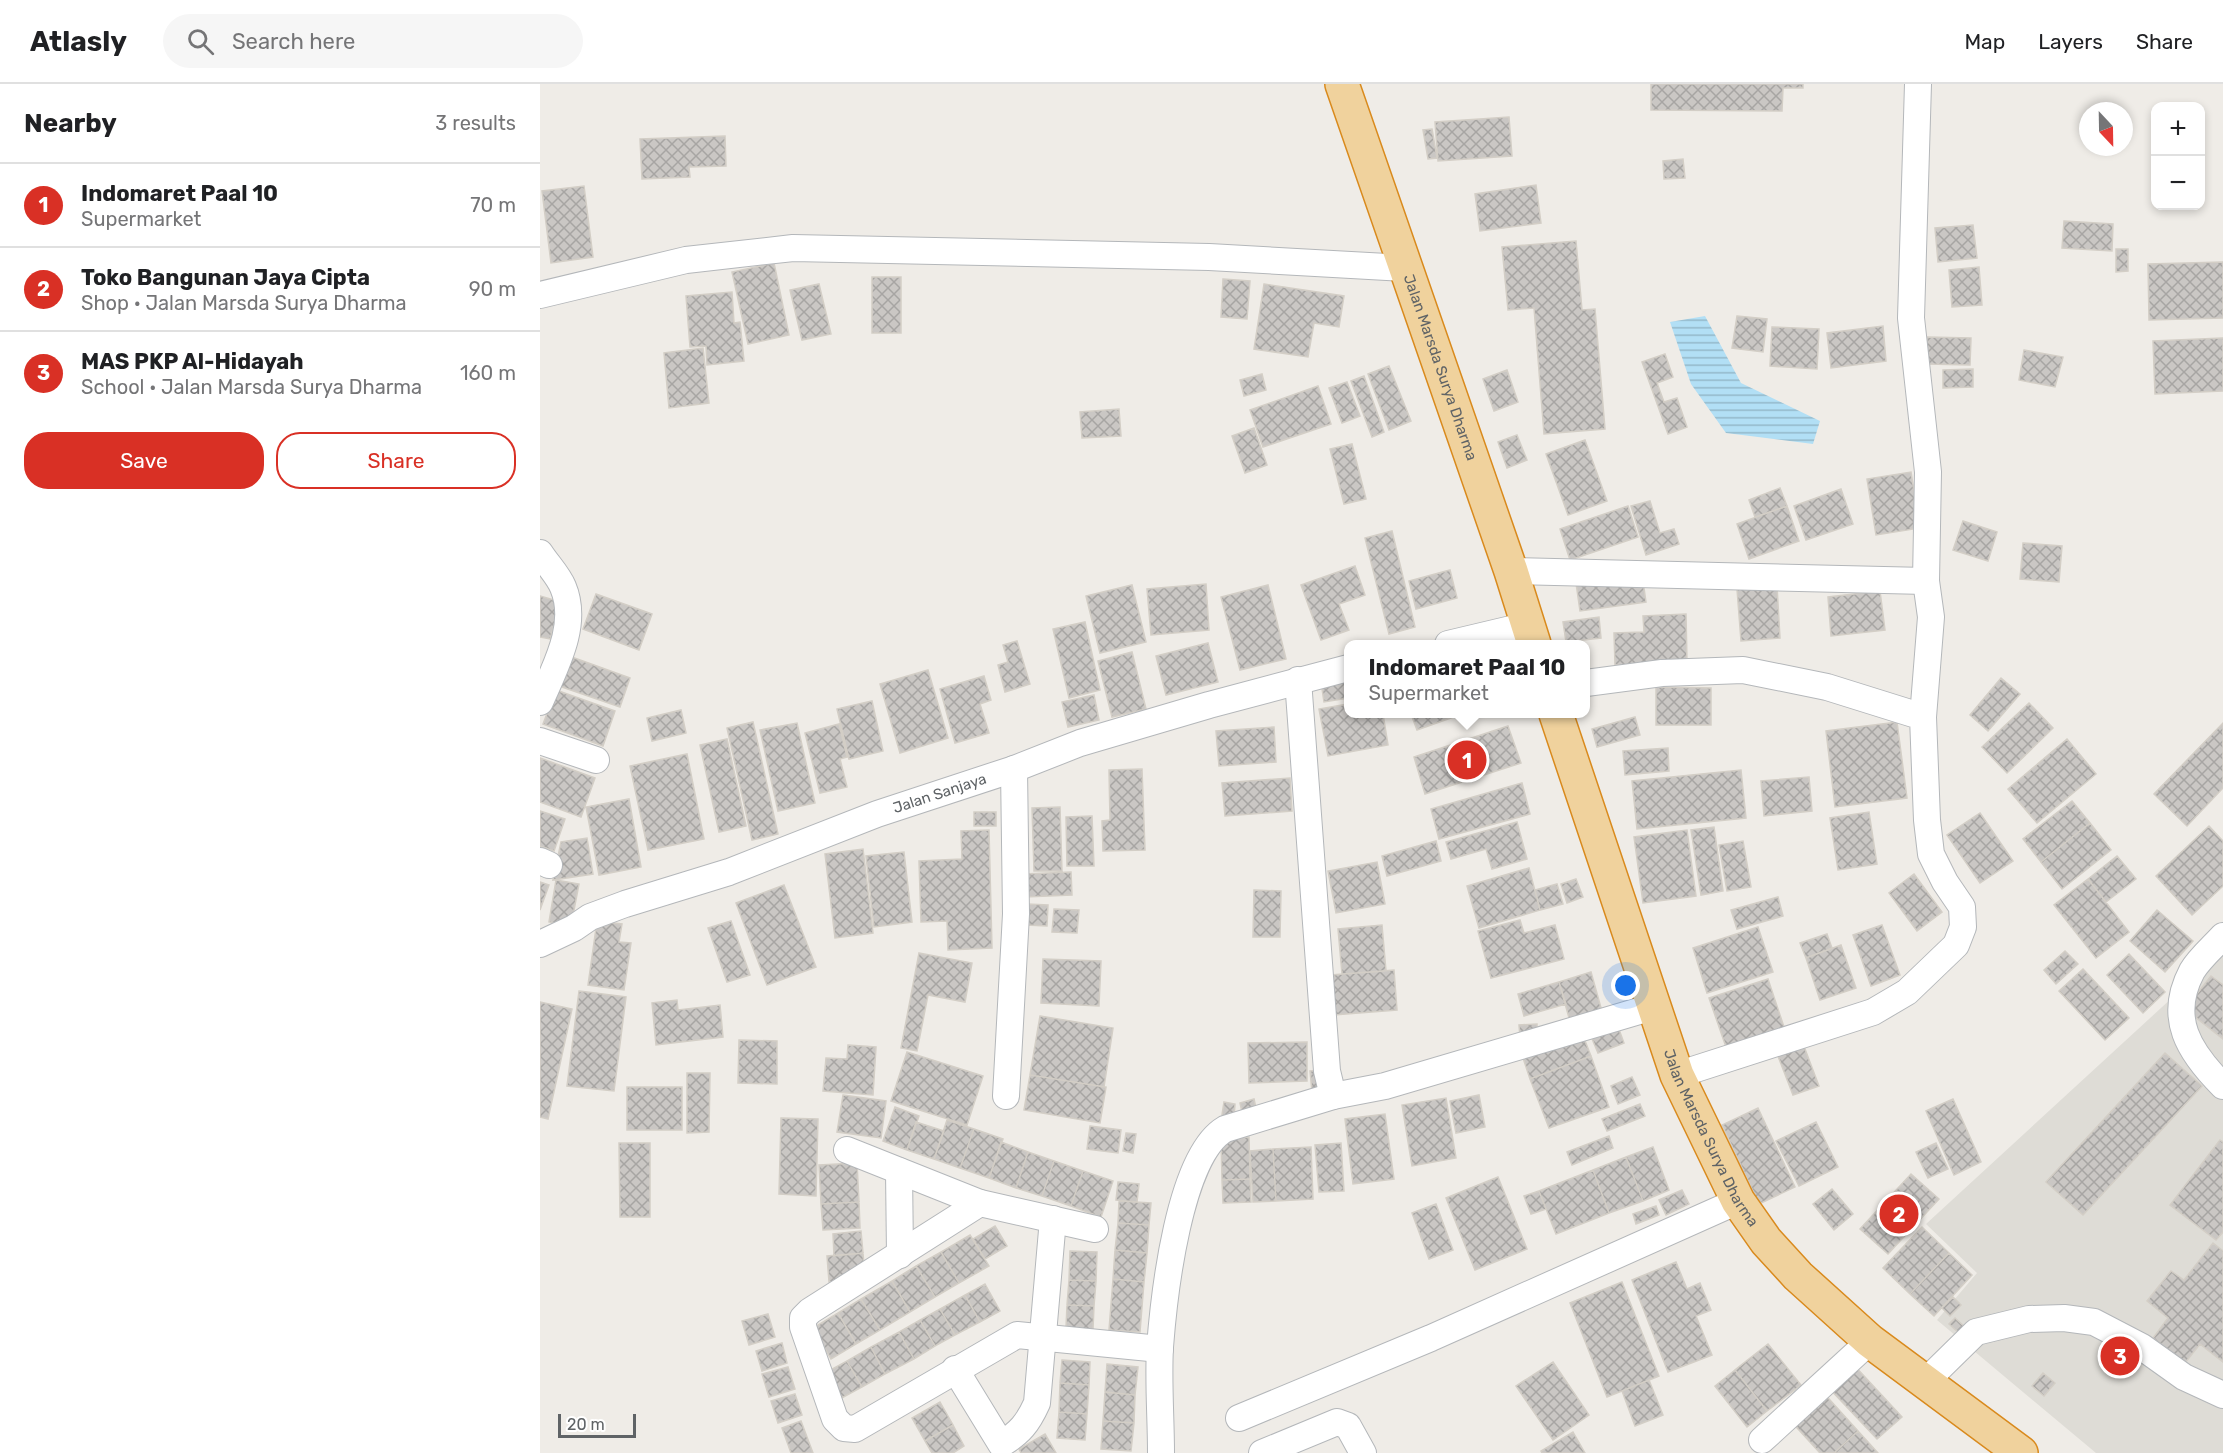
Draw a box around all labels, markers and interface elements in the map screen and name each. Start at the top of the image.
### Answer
search box [163,14,583,68]
text: Atlasly [30,25,127,58]
icon: search [184,25,217,58]
text: Search here [232,28,355,55]
text: Map [1964,29,2005,54]
text: Layers [2038,29,2103,54]
text: Share [2136,29,2193,54]
north arrow [2079,102,2133,156]
map controls [2151,102,2205,210]
button: + [2151,102,2205,156]
text: Nearby [24,108,117,139]
text: 3 results [435,111,516,135]
button: − [2151,156,2205,210]
text: Indomaret Paal 10 [81,180,278,207]
text: 1 [39,193,48,217]
text: 70 m [470,193,516,217]
text: Supermarket [81,207,201,231]
text: Toko Bangunan Jaya Cipta [81,264,370,291]
street label: Jalan Marsda Surya Dharma [1400,272,1481,463]
text: 2 [37,277,50,301]
text: 90 m [469,277,516,301]
text: Shop · Jalan Marsda Surya Dharma [81,291,407,315]
text: MAS PKP Al-Hidayah [81,348,304,375]
text: 3 [37,361,50,385]
text: 160 m [460,361,516,385]
text: School · Jalan Marsda Surya Dharma [81,375,422,399]
button: Save [24,432,264,489]
button: Share [276,432,516,489]
popup [1344,640,1590,718]
text: Indomaret Paal 10 [1368,654,1566,681]
text: Supermarket [1368,681,1489,705]
pin: 1 [1448,738,1486,782]
street label: Jalan Sanjaya [891,770,989,817]
your location [1611,971,1640,1000]
street label: Jalan Marsda Surya Dharma [1660,1047,1762,1230]
pin: 2 [1880,1192,1918,1236]
pin: 3 [2100,1334,2140,1378]
scale bar [558,1411,636,1438]
text: 20 m [567,1415,605,1434]

